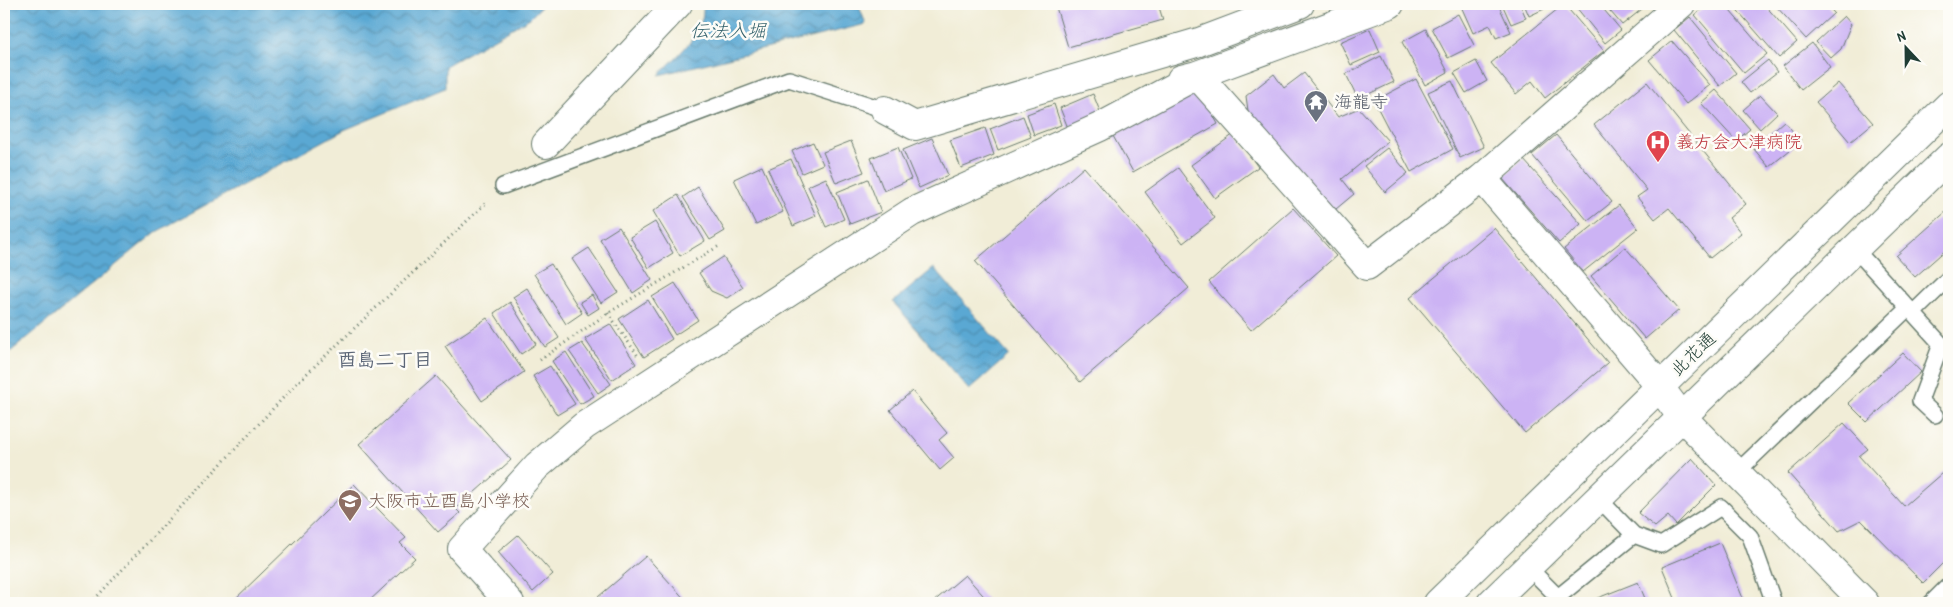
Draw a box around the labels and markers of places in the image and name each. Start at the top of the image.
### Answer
temple icon: 海龍寺 [1303,89,1329,123]
place label: 海龍寺 [1334,89,1388,114]
hospital icon: 義方会大津病院 [1645,129,1671,163]
place label: 義方会大津病院 [1676,129,1802,154]
school or university icon: 大阪市立酉島小学校 [337,488,363,522]
place label: 大阪市立酉島小学校 [368,488,530,513]

